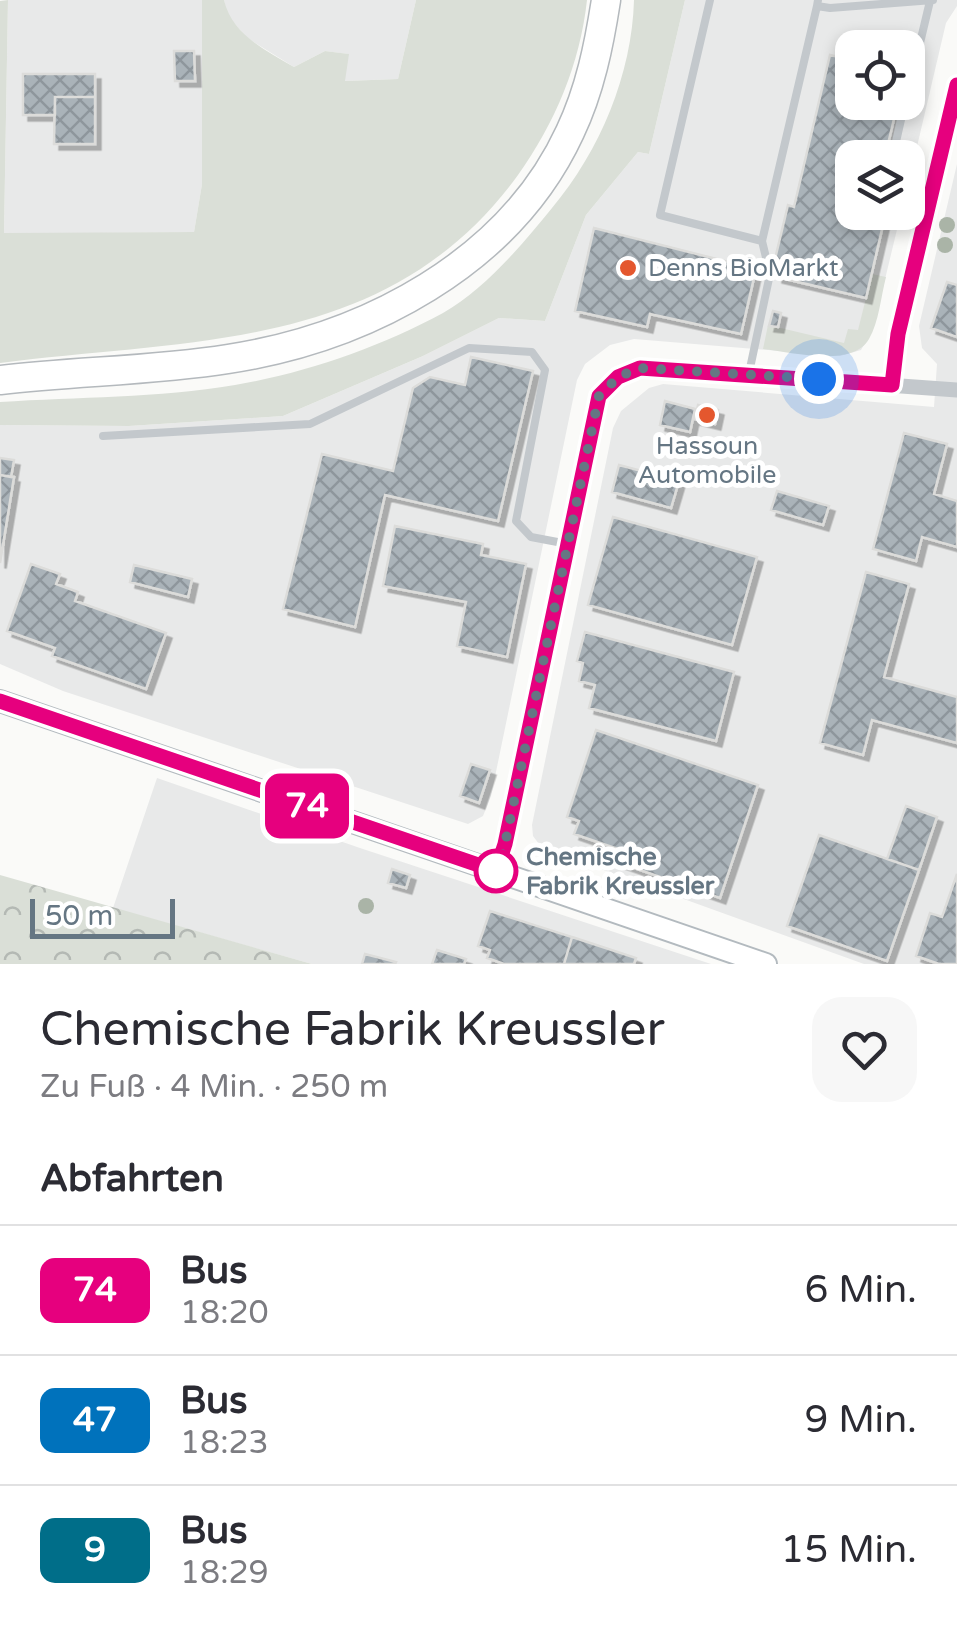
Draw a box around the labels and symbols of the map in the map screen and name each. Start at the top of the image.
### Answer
place label: Denns BioMarkt [648,253,839,283]
marker: Denns BioMarkt [617,257,639,279]
your location [794,354,844,404]
marker: Hassoun Automobile [696,404,718,426]
place label: Hassoun Automobile [638,431,776,490]
line badge: 74 [262,774,352,838]
place label: Chemische Fabrik Kreussler [526,842,715,901]
marker: Chemische Fabrik Kreussler [475,850,517,892]
scale bar [30,894,175,938]

